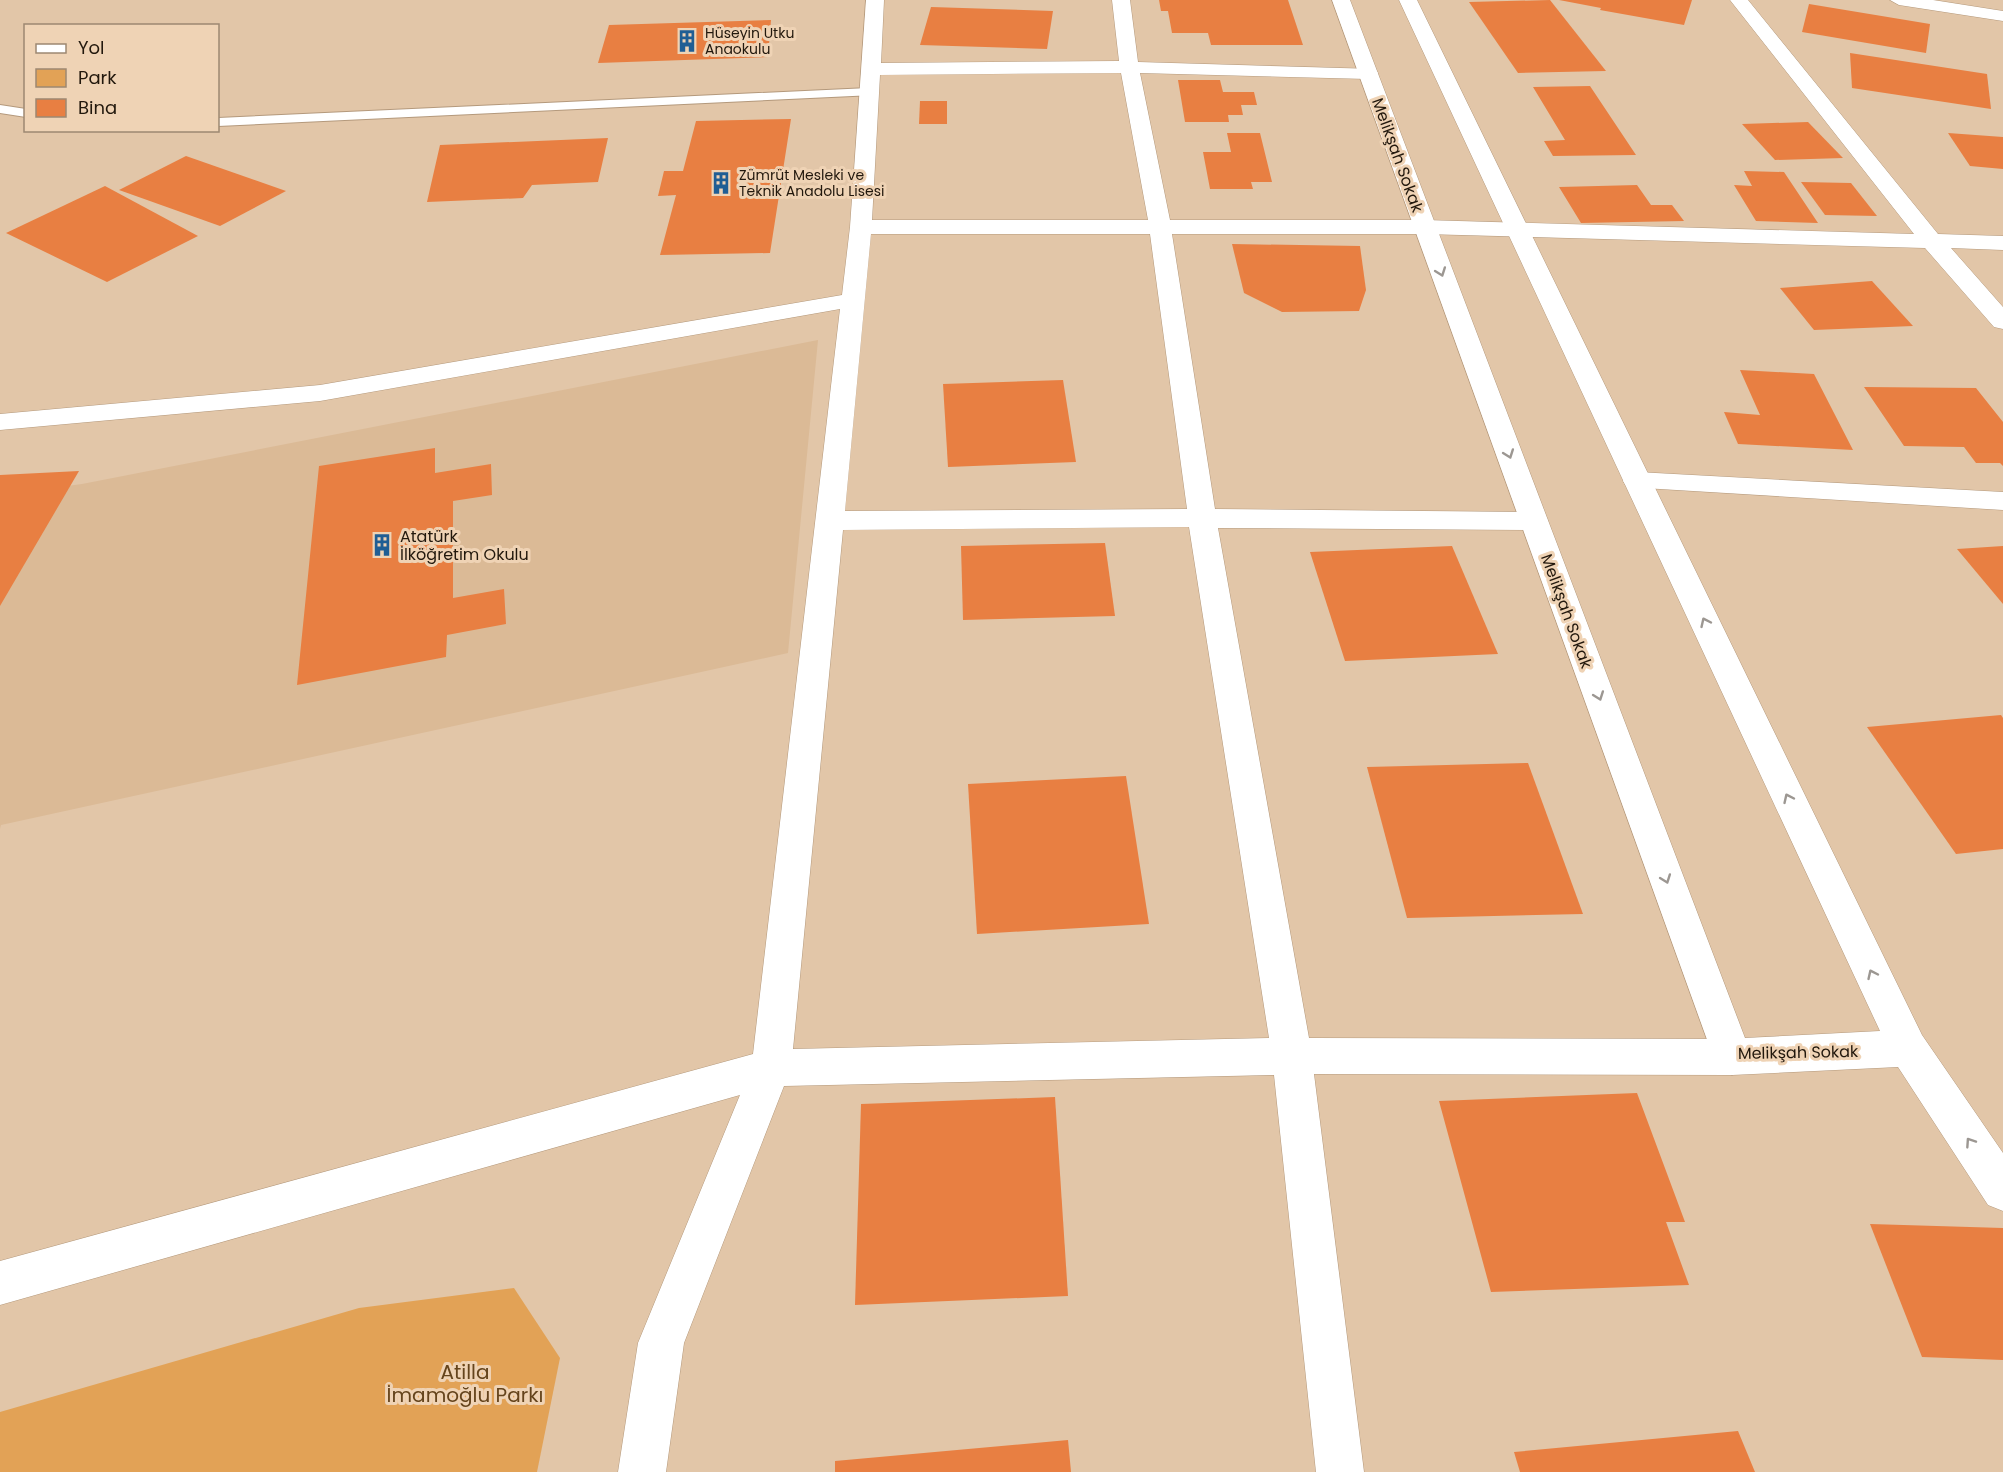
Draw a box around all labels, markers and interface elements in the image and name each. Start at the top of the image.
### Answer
place label: Hüseyin Utku Anaokulu [705,23,794,59]
legend [24,24,219,132]
building icon: Hüseyin Utku Anaokulu [674,28,700,54]
text: Yol [78,35,104,60]
text: Park [78,65,117,90]
text: Bina [78,95,117,120]
street label: Melikşah Sokak [1366,95,1429,216]
place label: Zümrüt Mesleki ve Teknik Anadolu Lisesi [739,165,884,201]
building icon: Zümrüt Mesleki ve Teknik Anadolu Lisesi [708,170,734,196]
one-way arrow [1434,265,1446,276]
one-way arrow [1502,448,1514,459]
place label: Atatürk İlköğretim Okulu [400,525,529,566]
building icon: Atatürk İlköğretim Okulu [369,532,395,558]
street label: Melikşah Sokak [1535,551,1598,672]
one-way arrow [1700,617,1712,628]
one-way arrow [1591,690,1604,701]
one-way arrow [1784,793,1796,804]
one-way arrow [1659,873,1672,884]
one-way arrow [1868,969,1880,980]
street label: Melikşah Sokak [1738,1040,1859,1065]
one-way arrow [1967,1137,1978,1148]
park label: Atilla İmamoğlu Parkı [387,1358,543,1409]

